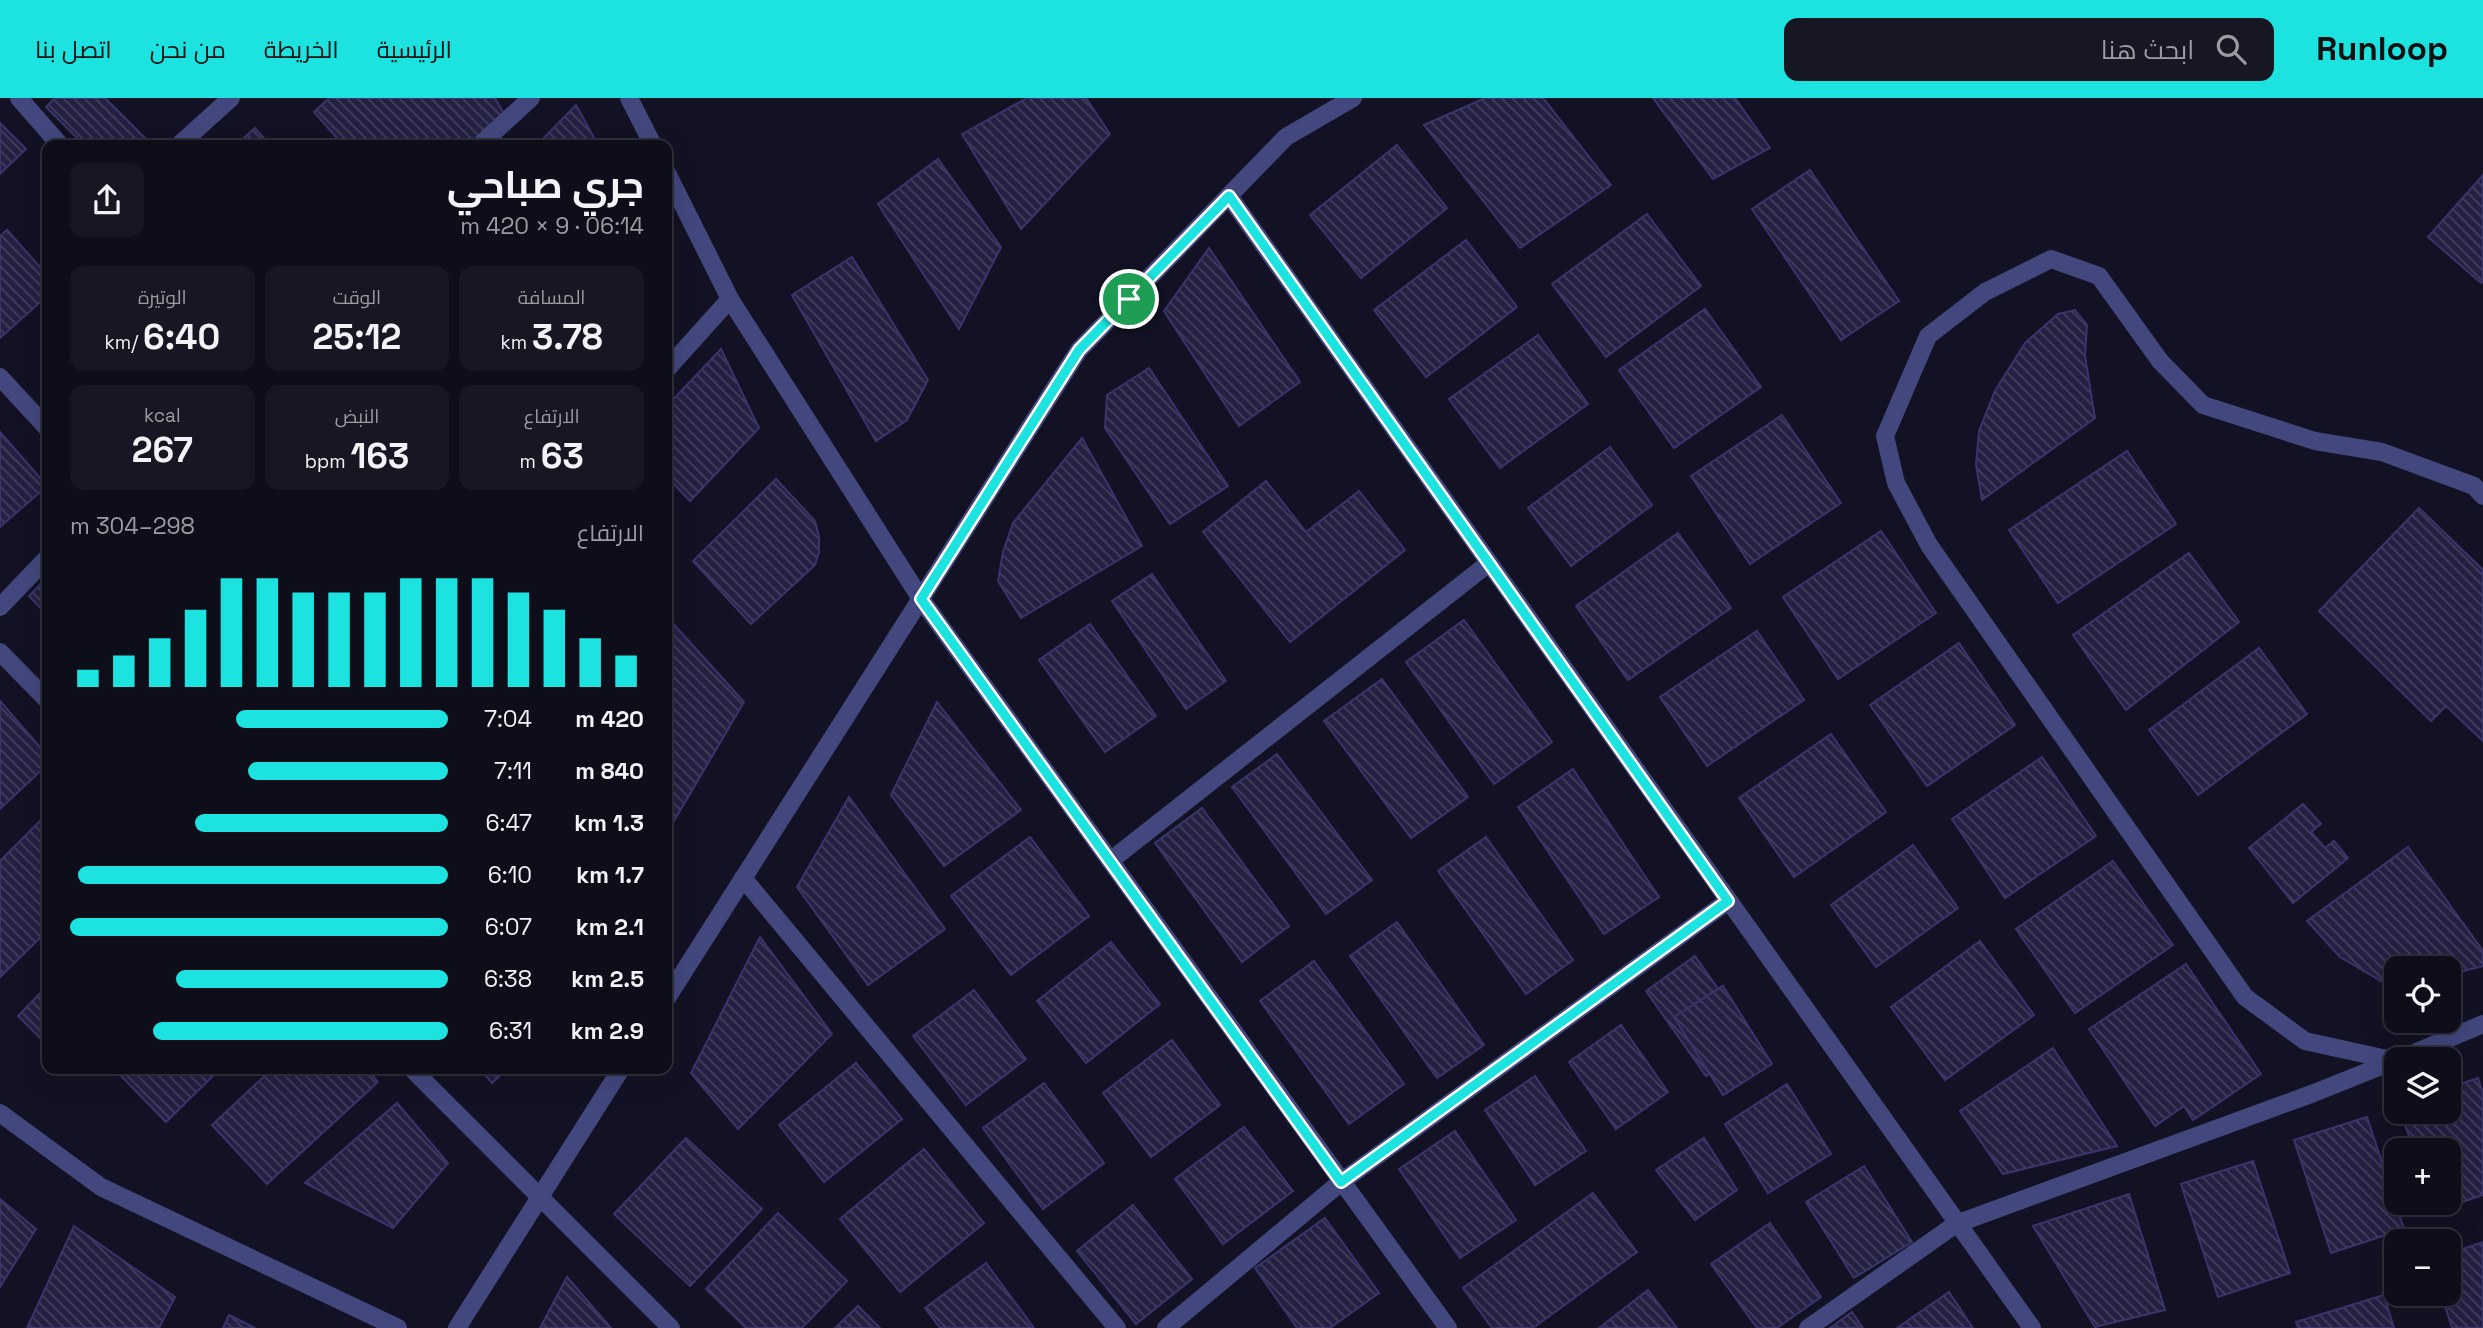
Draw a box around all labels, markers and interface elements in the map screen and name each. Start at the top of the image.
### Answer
search box [1784,18,2274,81]
text: Runloop [2316,28,2448,70]
icon: search [2212,30,2250,68]
text: ابحث هنا [2101,33,2194,67]
text: اتصل بنا [35,34,112,65]
text: من نحن [150,34,226,65]
text: الخريطة [264,34,339,65]
text: الرئيسية [377,34,452,65]
text: جري صباحي [447,161,644,209]
button: share [70,163,144,237]
text: 06:14 · 9 × 420 m [460,211,644,241]
pin [1099,269,1159,329]
icon: arrive [1110,280,1148,318]
text: الوتيرة [138,285,187,310]
text: الوقت [333,285,381,310]
text: المسافة [518,285,585,310]
text: 6:40 [143,315,220,359]
text: 25:12 [313,315,401,359]
text: 3.78 [532,315,603,359]
text: /km [105,330,143,355]
text: km [500,330,532,355]
text: kcal [144,403,181,428]
text: النبض [335,404,379,429]
text: الارتفاع [524,404,580,429]
text: 267 [132,428,193,472]
text: 163 [350,434,409,478]
text: 63 [541,434,584,478]
text: bpm [305,449,350,474]
text: m [520,449,541,474]
text: 298–304 m [70,511,195,541]
text: الارتفاع [577,518,644,548]
text: 7:04 [484,704,532,734]
text: 420 m [575,704,644,734]
text: 7:11 [494,756,532,786]
text: 840 m [575,756,644,786]
text: 6:47 [485,808,532,838]
text: 1.3 km [574,808,644,838]
text: 6:10 [488,860,532,890]
text: 1.7 km [576,860,644,890]
text: 6:07 [485,912,532,942]
text: 2.1 km [576,912,644,942]
map controls [2384,956,2461,1306]
button: locate [2384,956,2461,1033]
text: 6:38 [484,964,532,994]
text: 2.5 km [571,964,644,994]
text: 6:31 [489,1016,532,1046]
text: 2.9 km [571,1016,644,1046]
button: layers [2384,1047,2461,1124]
button: + [2384,1138,2461,1215]
button: − [2384,1229,2461,1306]

